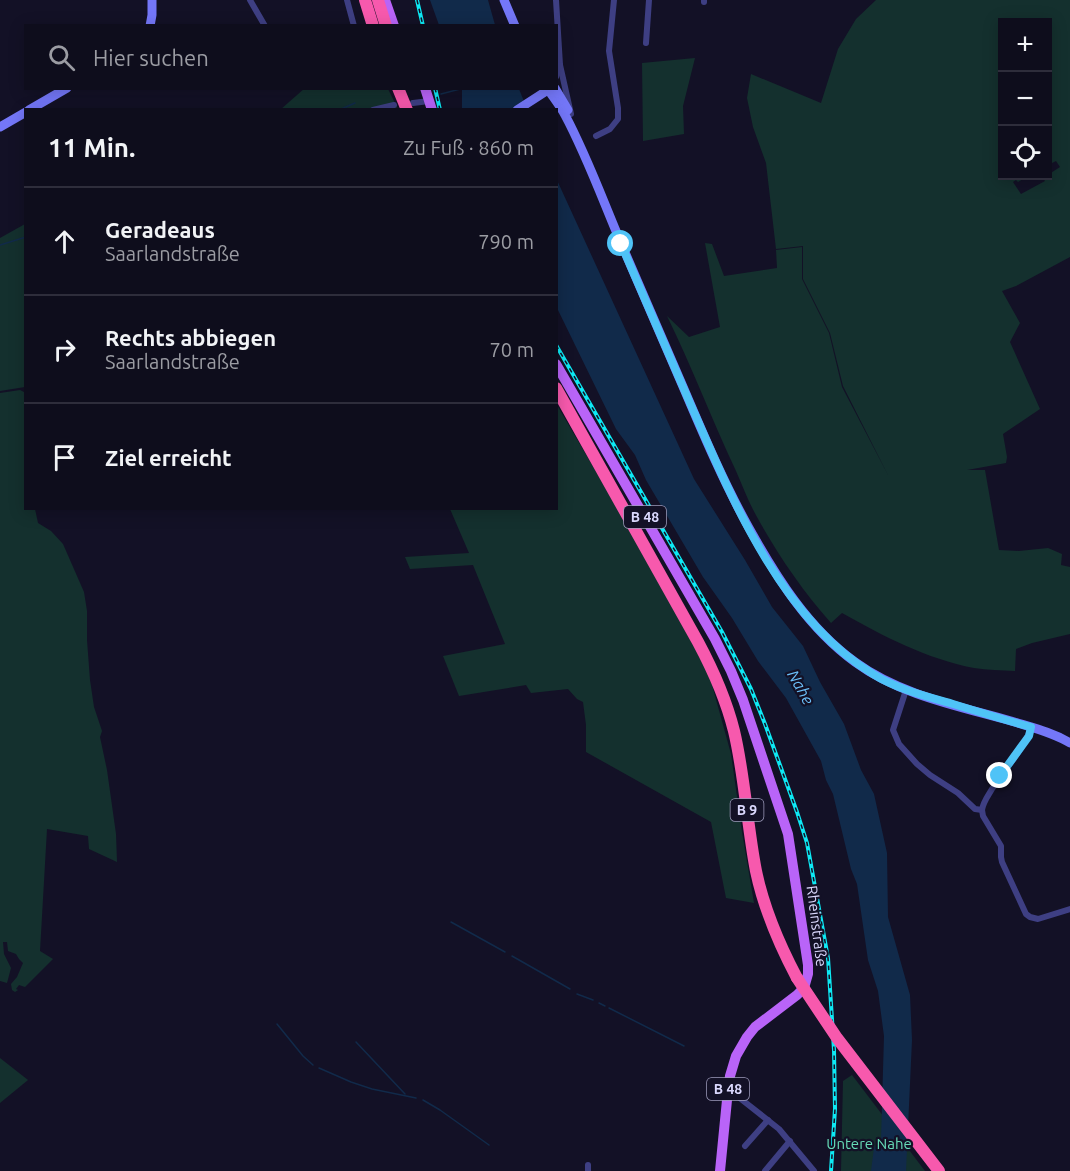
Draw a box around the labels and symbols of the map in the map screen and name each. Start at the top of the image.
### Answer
route start [607,230,633,256]
road number: B 48 [624,506,666,528]
water label: Nahe [784,667,818,707]
route end [986,762,1012,788]
road number: B 9 [730,799,764,821]
street label: Rheinstraße [804,885,830,967]
road number: B 48 [707,1078,749,1100]
park label: Untere Nahe [826,1135,912,1152]

